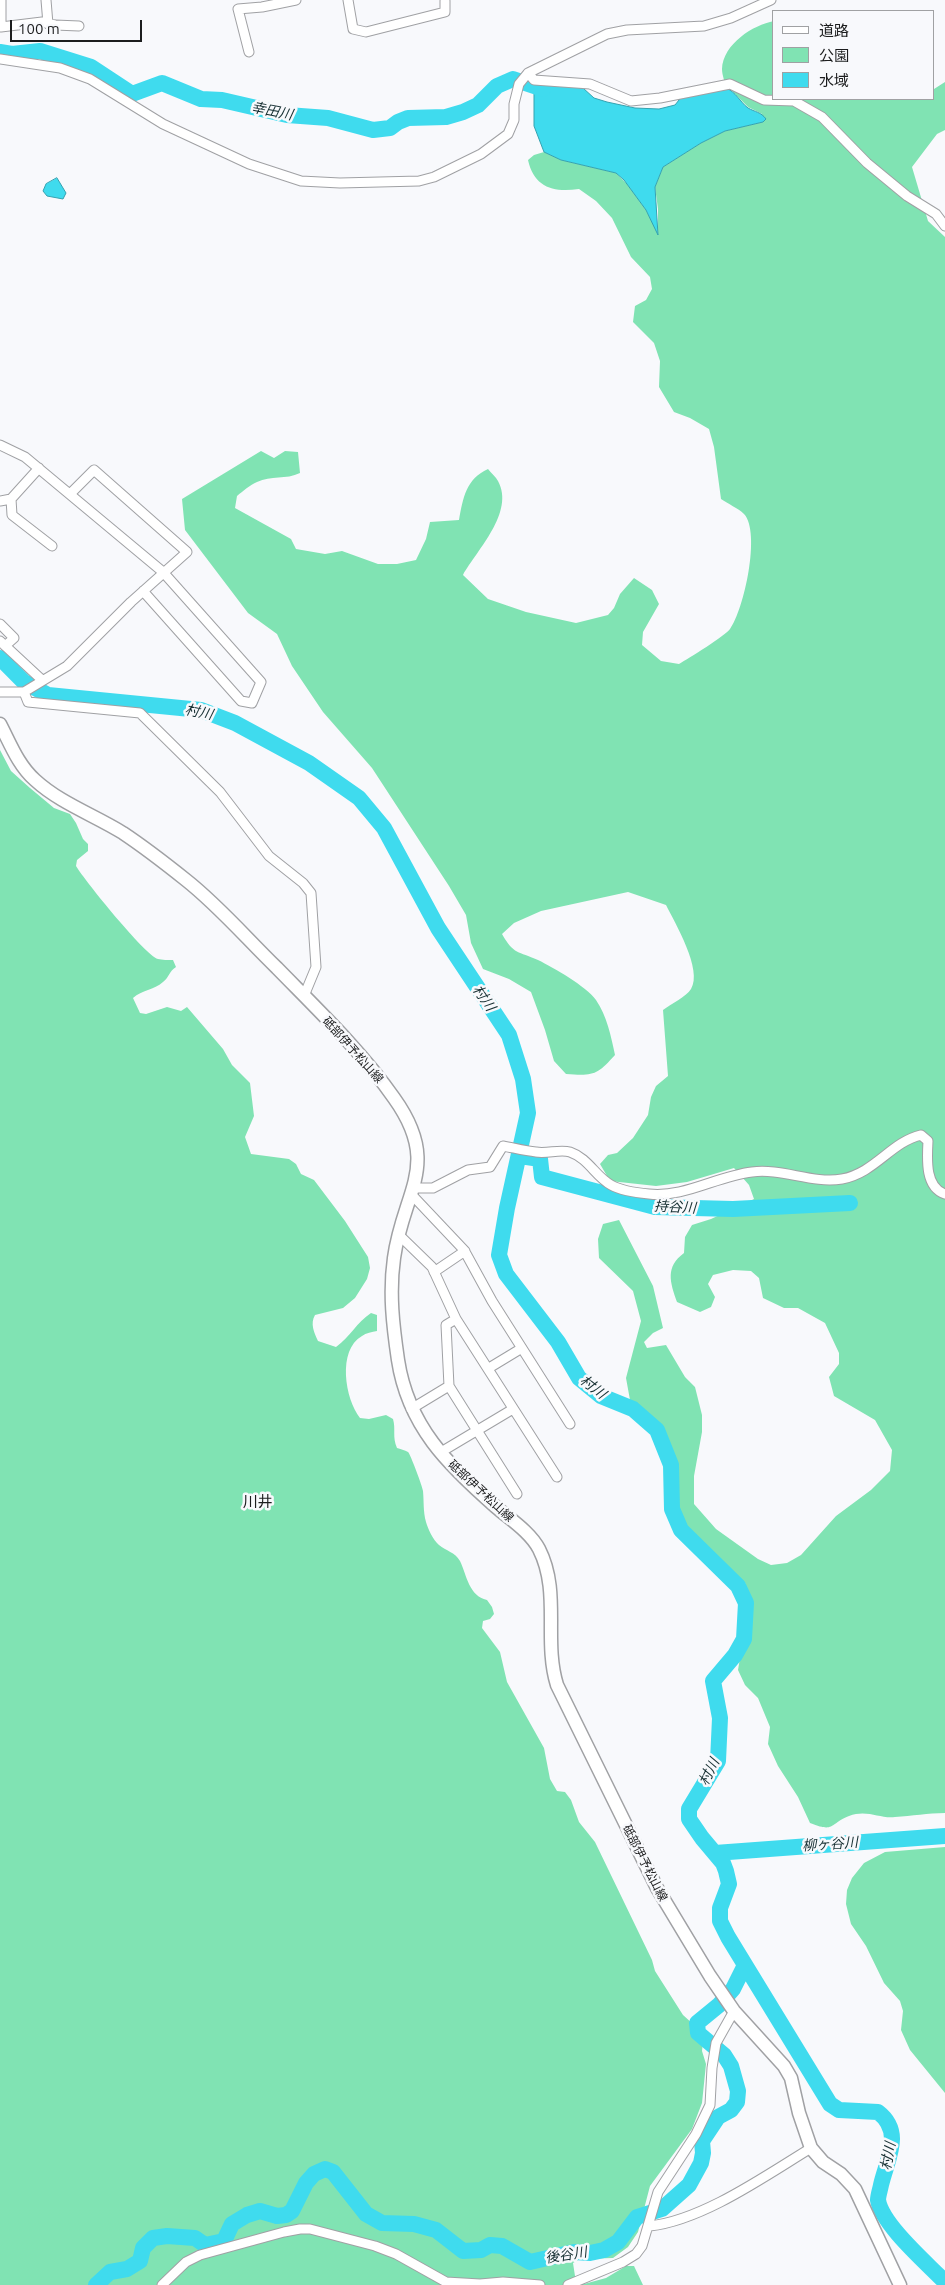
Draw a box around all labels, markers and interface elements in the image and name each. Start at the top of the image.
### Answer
scale bar [12,10,145,42]
legend [772,10,935,100]
text: 100 m [18,20,60,37]
text: 道路 [819,22,849,39]
text: 公園 [819,47,849,64]
text: 水域 [819,72,849,89]
water label: 幸田川 [250,99,294,123]
water label: 村川 [184,701,214,723]
water label: 村川 [469,982,499,1014]
street label: 砥部伊予松山線 [320,1014,386,1086]
water label: 持谷川 [654,1198,696,1216]
water label: 村川 [577,1372,609,1402]
street label: 砥部伊予松山線 [445,1457,517,1525]
district label: 川井 [243,1493,273,1511]
water label: 村川 [695,1756,723,1788]
street label: 砥部伊予松山線 [620,1822,670,1904]
water label: 柳ヶ谷川 [801,1834,859,1854]
water label: 村川 [877,2141,899,2171]
water label: 後谷川 [544,2243,588,2267]

